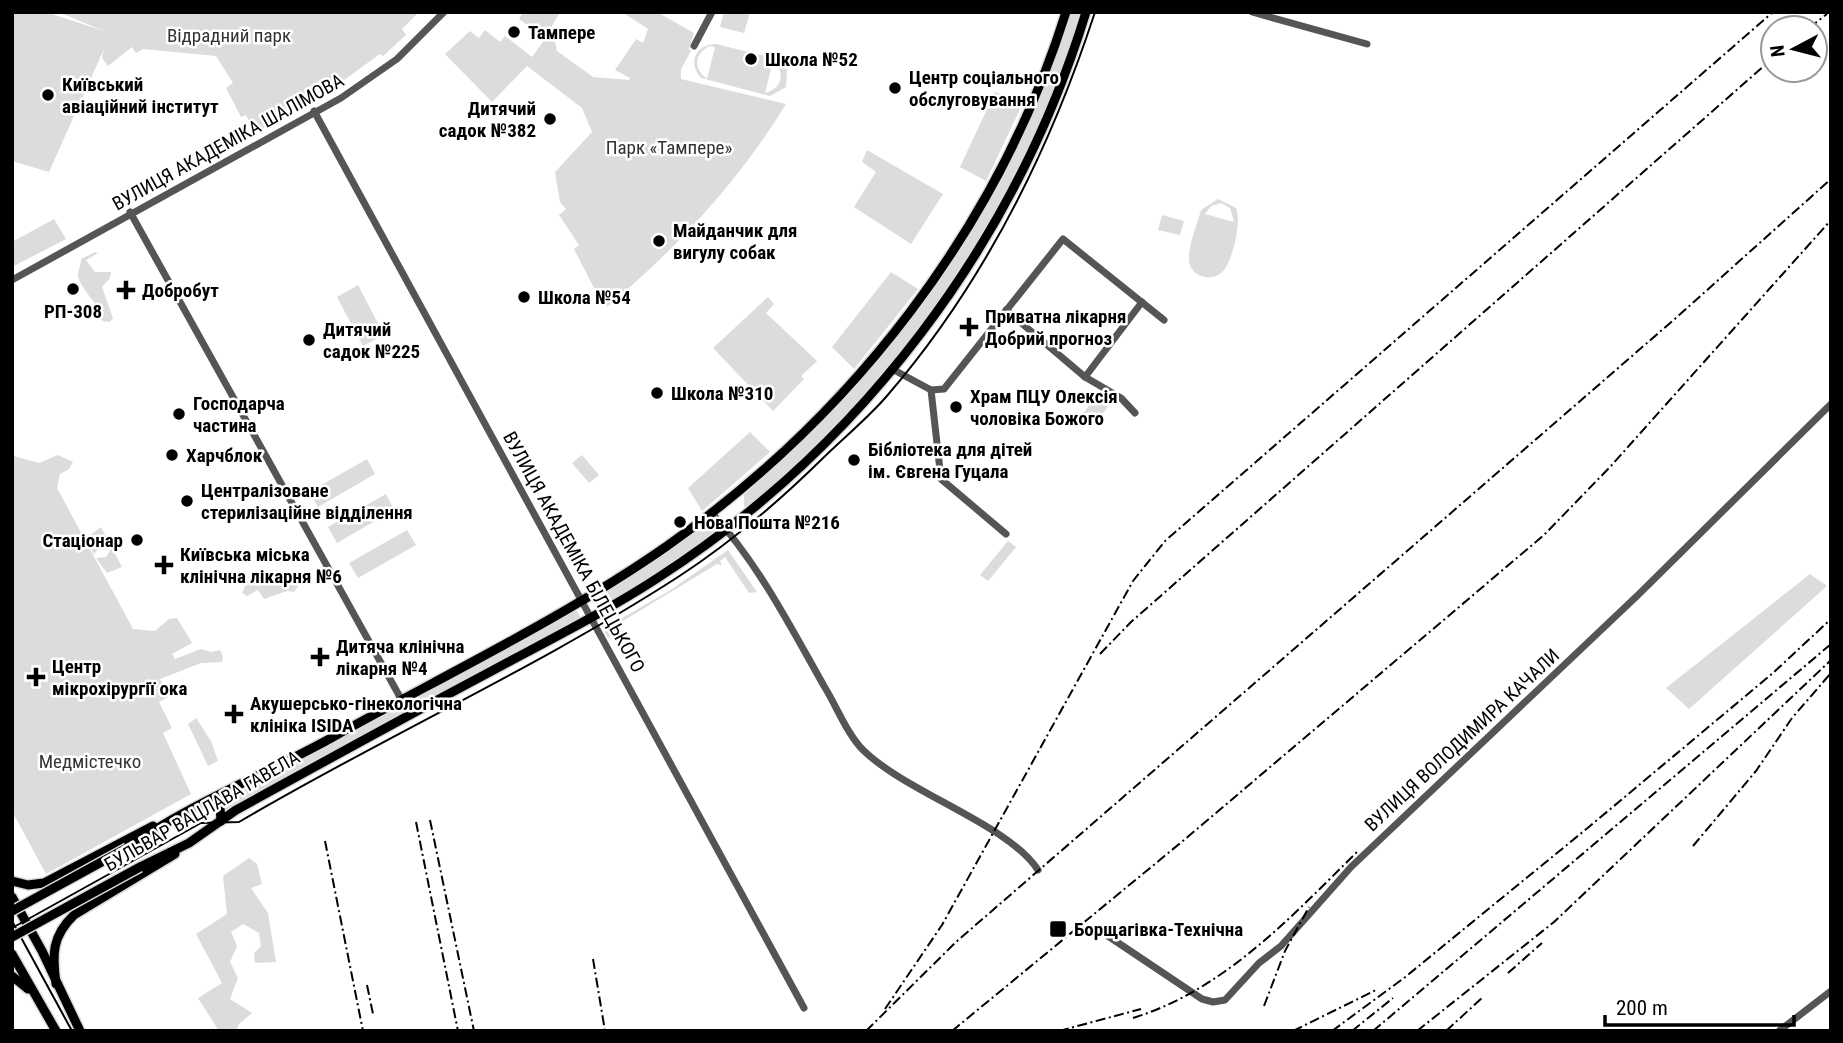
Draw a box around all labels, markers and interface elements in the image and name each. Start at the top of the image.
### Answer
north arrow [1759,14,1829,84]
place label: Тампере [528,21,595,44]
park label: Відрадний парк [167,24,291,47]
marker: Тампере [506,24,522,40]
text: N [1765,44,1790,58]
place label: Школа №52 [765,48,858,71]
marker: Школа №52 [743,51,759,67]
place label: Центр соціального обслуговування [909,66,1059,111]
street label: ВУЛИЦЯ АКАДЕМІКА ШАЛІМОВА [108,69,348,215]
place label: Київський авіаційний інститут [62,73,219,118]
marker: Центр соціального обслуговування [887,80,903,96]
marker: Київський авіаційний інститут [40,87,56,103]
place label: Дитячий садок №382 [439,97,536,142]
marker: Дитячий садок №382 [542,111,558,127]
park label: Парк «Тампере» [606,136,732,159]
place label: Майданчик для вигулу собак [673,219,797,264]
marker: Майданчик для вигулу собак [651,233,667,249]
place label: Добробут [142,279,219,302]
marker: Добробут [116,280,136,300]
marker: РП-308 [65,281,81,297]
place label: Школа №54 [538,286,631,309]
marker: Школа №54 [516,289,532,305]
place label: РП-308 [44,300,102,323]
place label: Приватна лікарня Добрий прогноз [985,305,1126,350]
marker: Приватна лікарня Добрий прогноз [959,317,979,337]
place label: Дитячий садок №225 [323,318,420,363]
marker: Дитячий садок №225 [301,332,317,348]
place label: Школа №310 [671,382,773,405]
marker: Школа №310 [649,385,665,401]
place label: Храм ПЦУ Олексія чоловіка Божого [970,385,1118,430]
place label: Господарча частина [193,392,285,437]
marker: Храм ПЦУ Олексія чоловіка Божого [948,399,964,415]
marker: Господарча частина [171,406,187,422]
street label: ВУЛИЦЯ АКАДЕМІКА БІЛЕЦЬКОГО [498,428,650,676]
place label: Бібліотека для дітей ім. Євгена Гуцала [868,438,1032,483]
place label: Харчблок [186,444,263,467]
marker: Харчблок [164,447,180,463]
marker: Бібліотека для дітей ім. Євгена Гуцала [846,452,862,468]
place label: Централізоване стерилізаційне відділення [201,479,413,524]
marker: Централізоване стерилізаційне відділення [179,493,195,509]
place label: Нова Пошта №216 [694,511,840,534]
marker: Нова Пошта №216 [672,514,688,530]
place label: Стаціонар [42,529,123,552]
marker: Стаціонар [129,532,145,548]
place label: Київська міська клінічна лікарня №6 [180,543,342,588]
marker: Київська міська клінічна лікарня №6 [154,555,174,575]
place label: Дитяча клінічна лікарня №4 [336,635,465,680]
street label: ВУЛИЦЯ ВОЛОДИМИРА КАЧАЛИ [1360,644,1564,836]
marker: Дитяча клінічна лікарня №4 [310,647,330,667]
place label: Центр мікрохірургії ока [52,655,187,700]
marker: Центр мікрохірургії ока [26,667,46,687]
place label: Акушерсько-гінекологічна клініка ISIDA [250,692,462,737]
marker: Акушерсько-гінекологічна клініка ISIDA [224,704,244,724]
street label: БУЛЬВАР ВАЦЛАВА ГАВЕЛА [100,746,304,876]
park label: Медмістечко [39,750,141,773]
place label: Борщагівка-Технічна [1074,918,1243,941]
marker: Борщагівка-Технічна [1048,919,1068,939]
scale bar [1605,984,1794,1028]
text: 200 m [1616,996,1668,1020]

